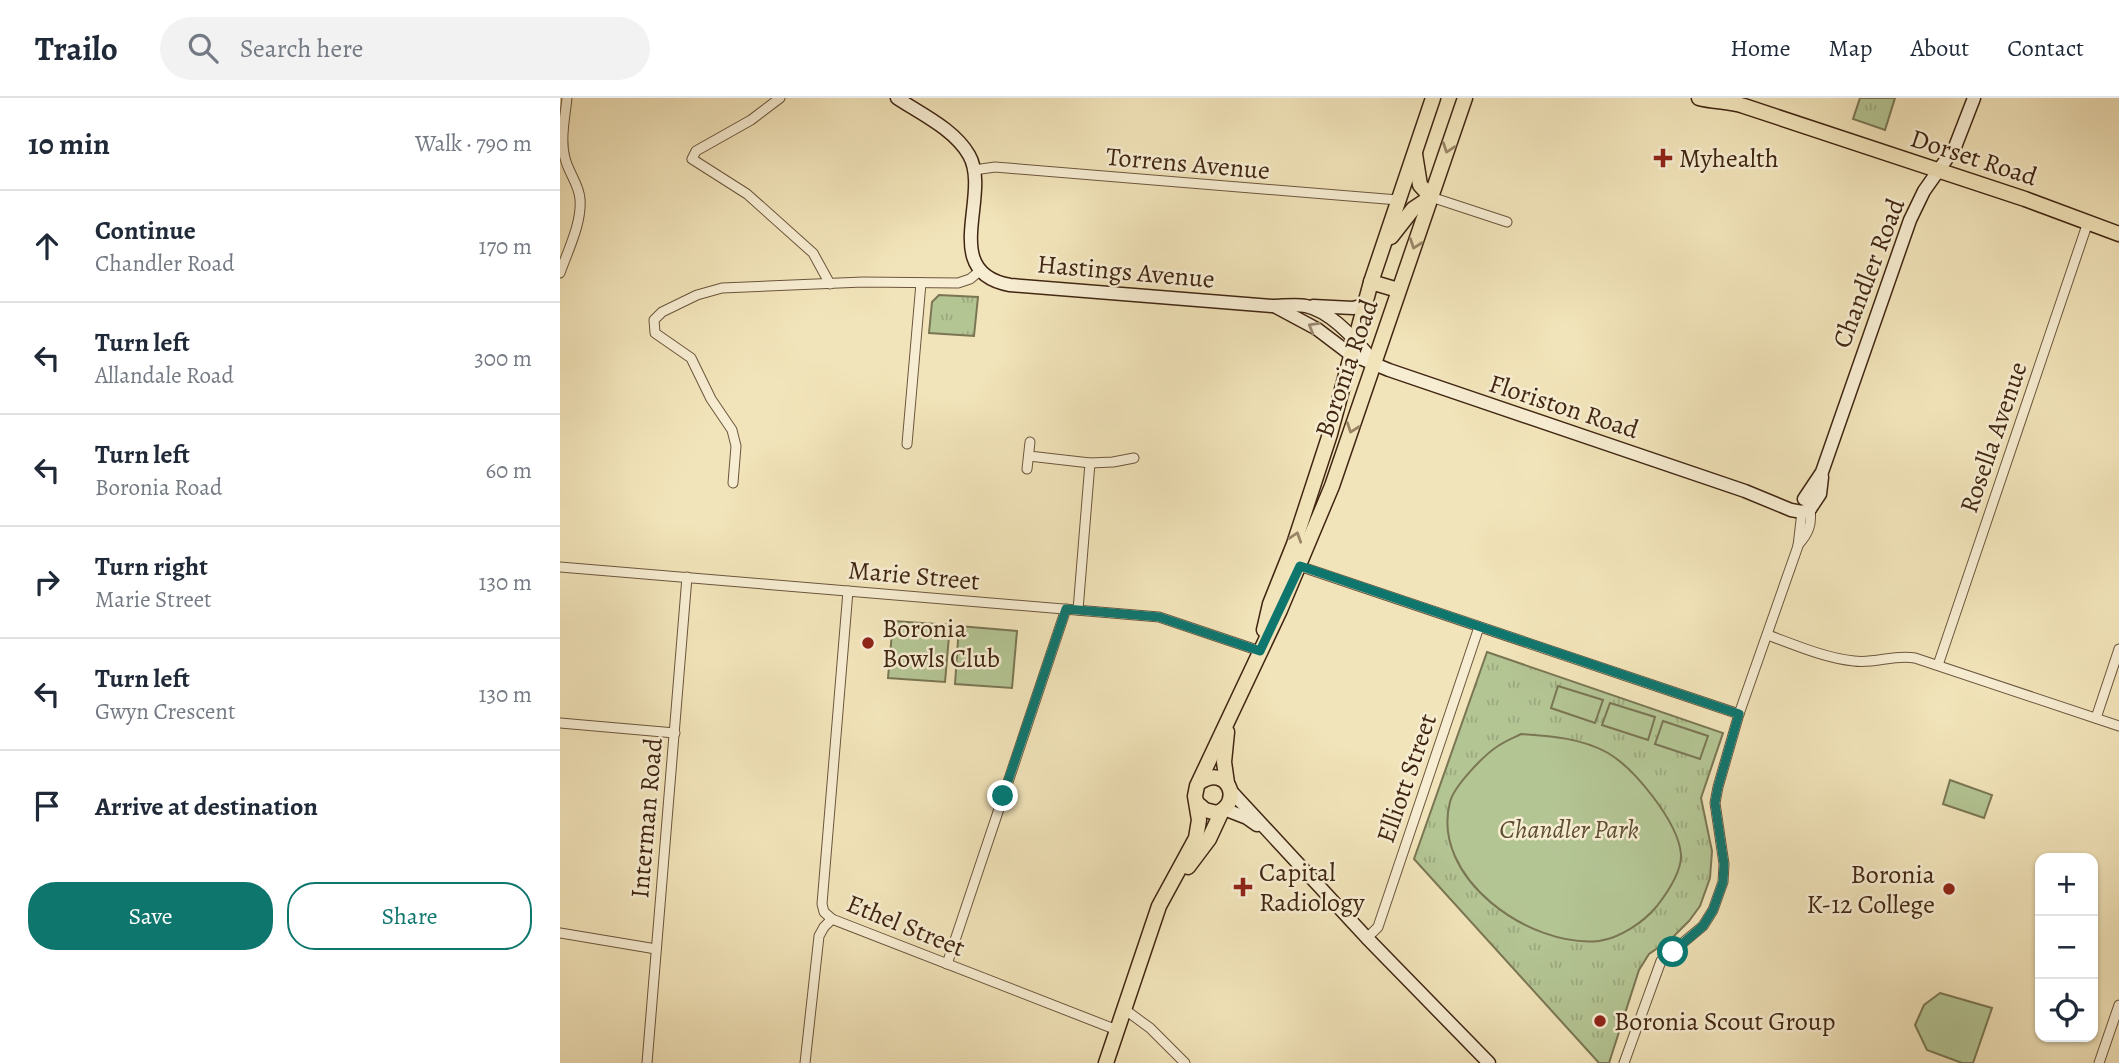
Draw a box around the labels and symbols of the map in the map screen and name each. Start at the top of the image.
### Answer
street label: Dorset Road [1906,121,2042,194]
street label: Torrens Avenue [1105,139,1271,188]
one-way arrow [1442,141,1456,153]
place label: Myhealth [1679,141,1779,176]
marker: Myhealth [1653,148,1673,168]
street label: Chandler Road [1824,193,1913,353]
one-way arrow [1409,237,1423,249]
street label: Hastings Avenue [1036,246,1216,297]
street label: Boronia Road [1307,294,1386,442]
one-way arrow [1308,322,1320,335]
street label: Rosella Avenue [1951,357,2036,517]
street label: Floriston Road [1485,366,1643,447]
one-way arrow [1346,422,1360,434]
one-way arrow [1288,532,1302,544]
street label: Marie Street [847,552,982,599]
place label: Boronia Bowls Club [882,611,1000,676]
marker: Boronia Bowls Club [860,635,876,651]
street label: Elliott Street [1368,708,1445,847]
street label: Interman Road [622,736,671,900]
route end [987,780,1018,811]
park label: Chandler Park [1499,812,1639,847]
place label: Capital Radiology [1259,855,1365,920]
place label: Boronia K-12 College [1807,857,1935,922]
marker: Capital Radiology [1233,877,1253,897]
marker: Boronia K-12 College [1941,881,1957,897]
street label: Ethel Street [841,886,971,965]
route start [1657,936,1688,967]
place label: Boronia Scout Group [1614,1004,1836,1039]
marker: Boronia Scout Group [1592,1013,1608,1029]

